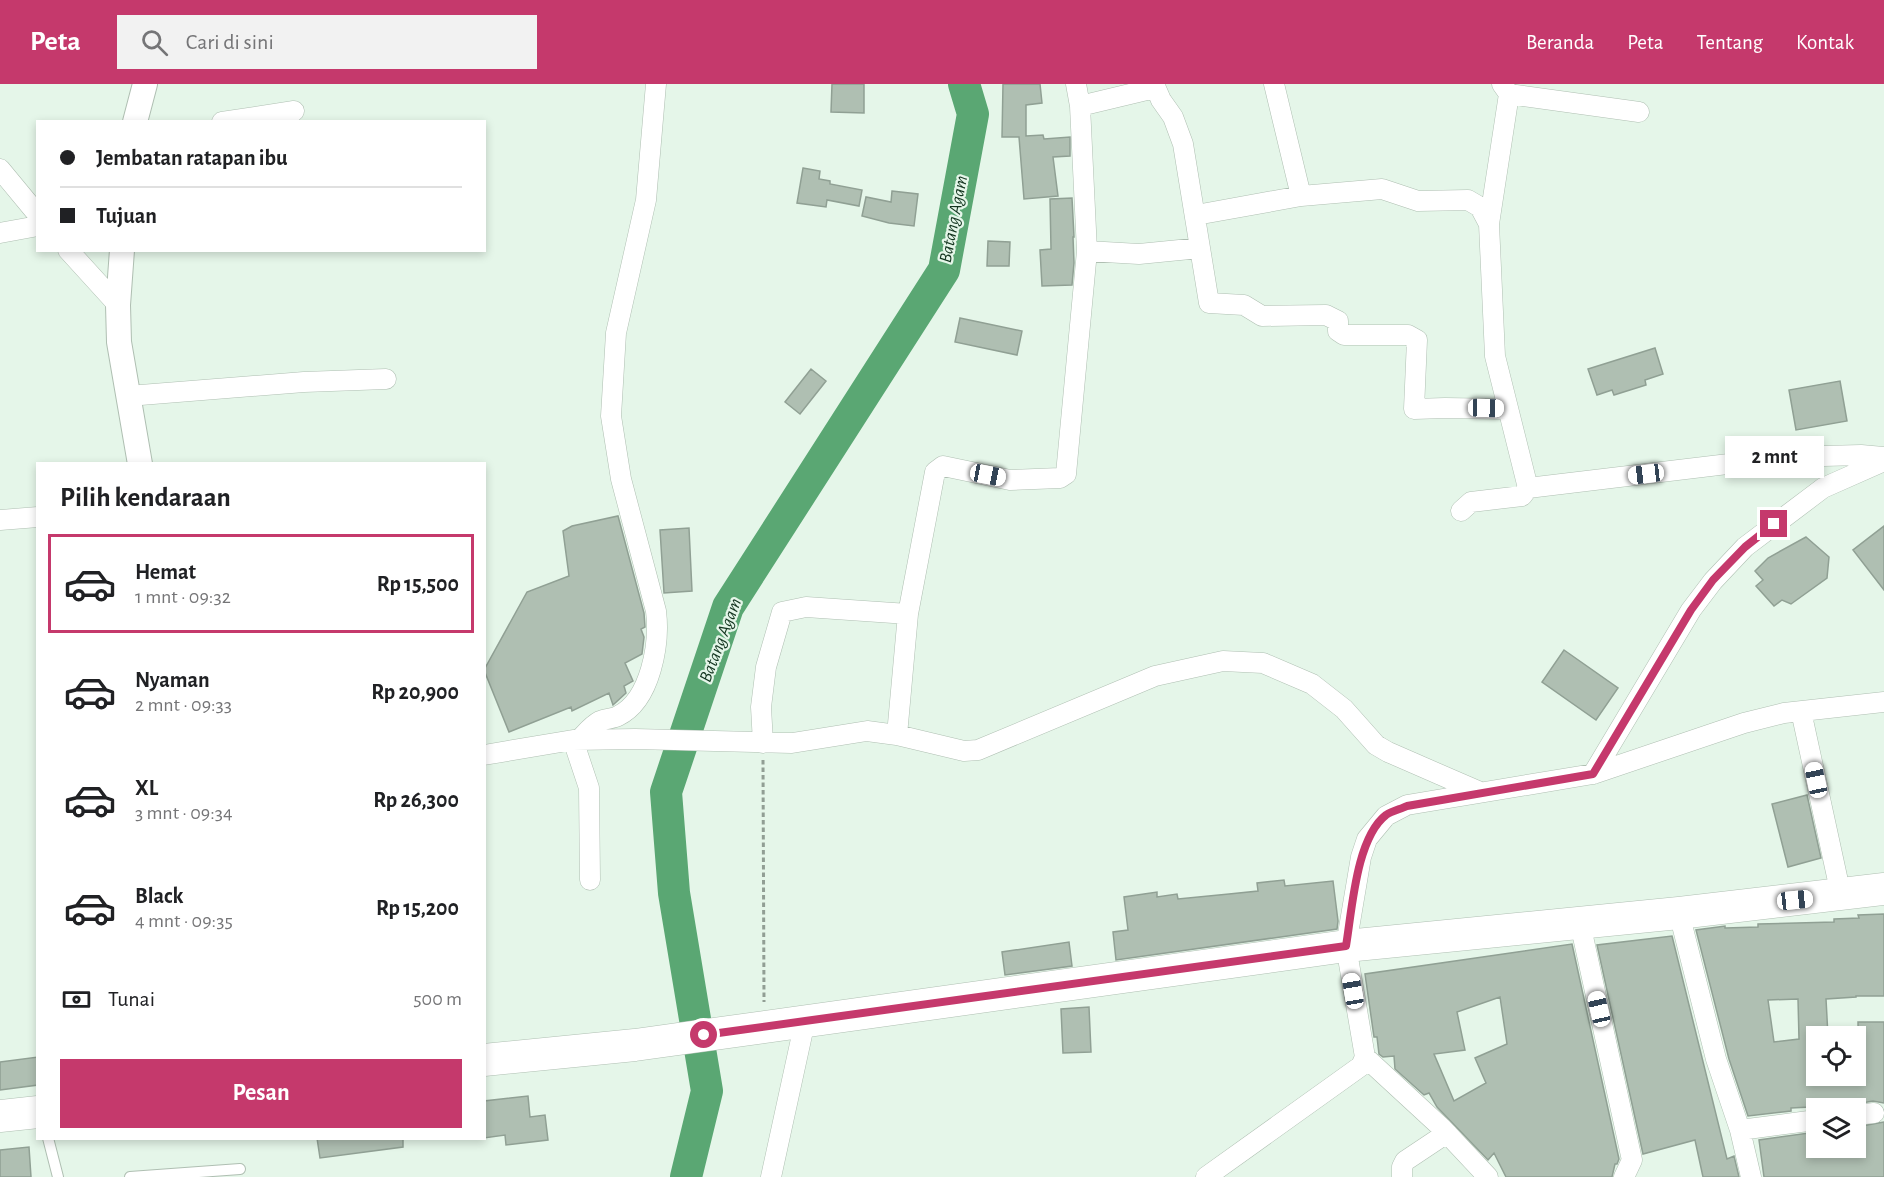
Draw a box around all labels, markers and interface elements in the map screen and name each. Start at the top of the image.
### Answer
search box [117,15,537,69]
icon: search [138,26,171,59]
text: Peta [30,28,81,56]
text: Cari di sini [186,31,274,53]
text: Beranda [1526,32,1594,53]
text: Peta [1627,32,1663,53]
text: Tentang [1696,32,1763,53]
text: Kontak [1796,32,1854,53]
text: Jembatan ratapan ibu [96,147,288,169]
water label: Batang Agam [937,174,971,264]
text: Tujuan [96,205,157,227]
car [1468,399,1504,417]
callout: 2 mnt [1724,437,1824,479]
text: 2 mnt [1752,447,1797,467]
car [969,463,1007,487]
car [1627,463,1665,485]
text: Pilih kendaraan [60,484,231,511]
route end [1760,510,1787,537]
icon: car [63,557,117,611]
text: Hemat [135,561,196,583]
text: Rp 15,500 [377,573,459,595]
text: 1 mnt · 09:32 [135,587,231,607]
water label: Batang Agam [697,596,745,685]
icon: car [63,665,117,719]
text: Nyaman [135,669,210,691]
text: Rp 20,900 [371,681,459,703]
text: 2 mnt · 09:33 [135,695,232,715]
car [1803,761,1829,799]
icon: car [63,773,117,827]
text: XL [135,777,158,799]
text: Rp 26,300 [373,789,459,811]
text: 3 mnt · 09:34 [135,803,233,823]
icon: car [63,881,117,935]
text: Black [135,885,183,907]
car [1776,889,1814,911]
text: Rp 15,200 [376,897,459,919]
text: 4 mnt · 09:35 [135,911,233,931]
car [1341,972,1365,1010]
icon: cash [60,983,93,1016]
text: Tunai [108,988,155,1010]
text: 500 m [413,989,462,1009]
car [1586,989,1612,1029]
route start [690,1021,717,1048]
map controls [1806,1026,1866,1158]
button: locate [1806,1026,1866,1086]
button: Pesan [60,1059,462,1128]
button: layers [1806,1098,1866,1158]

